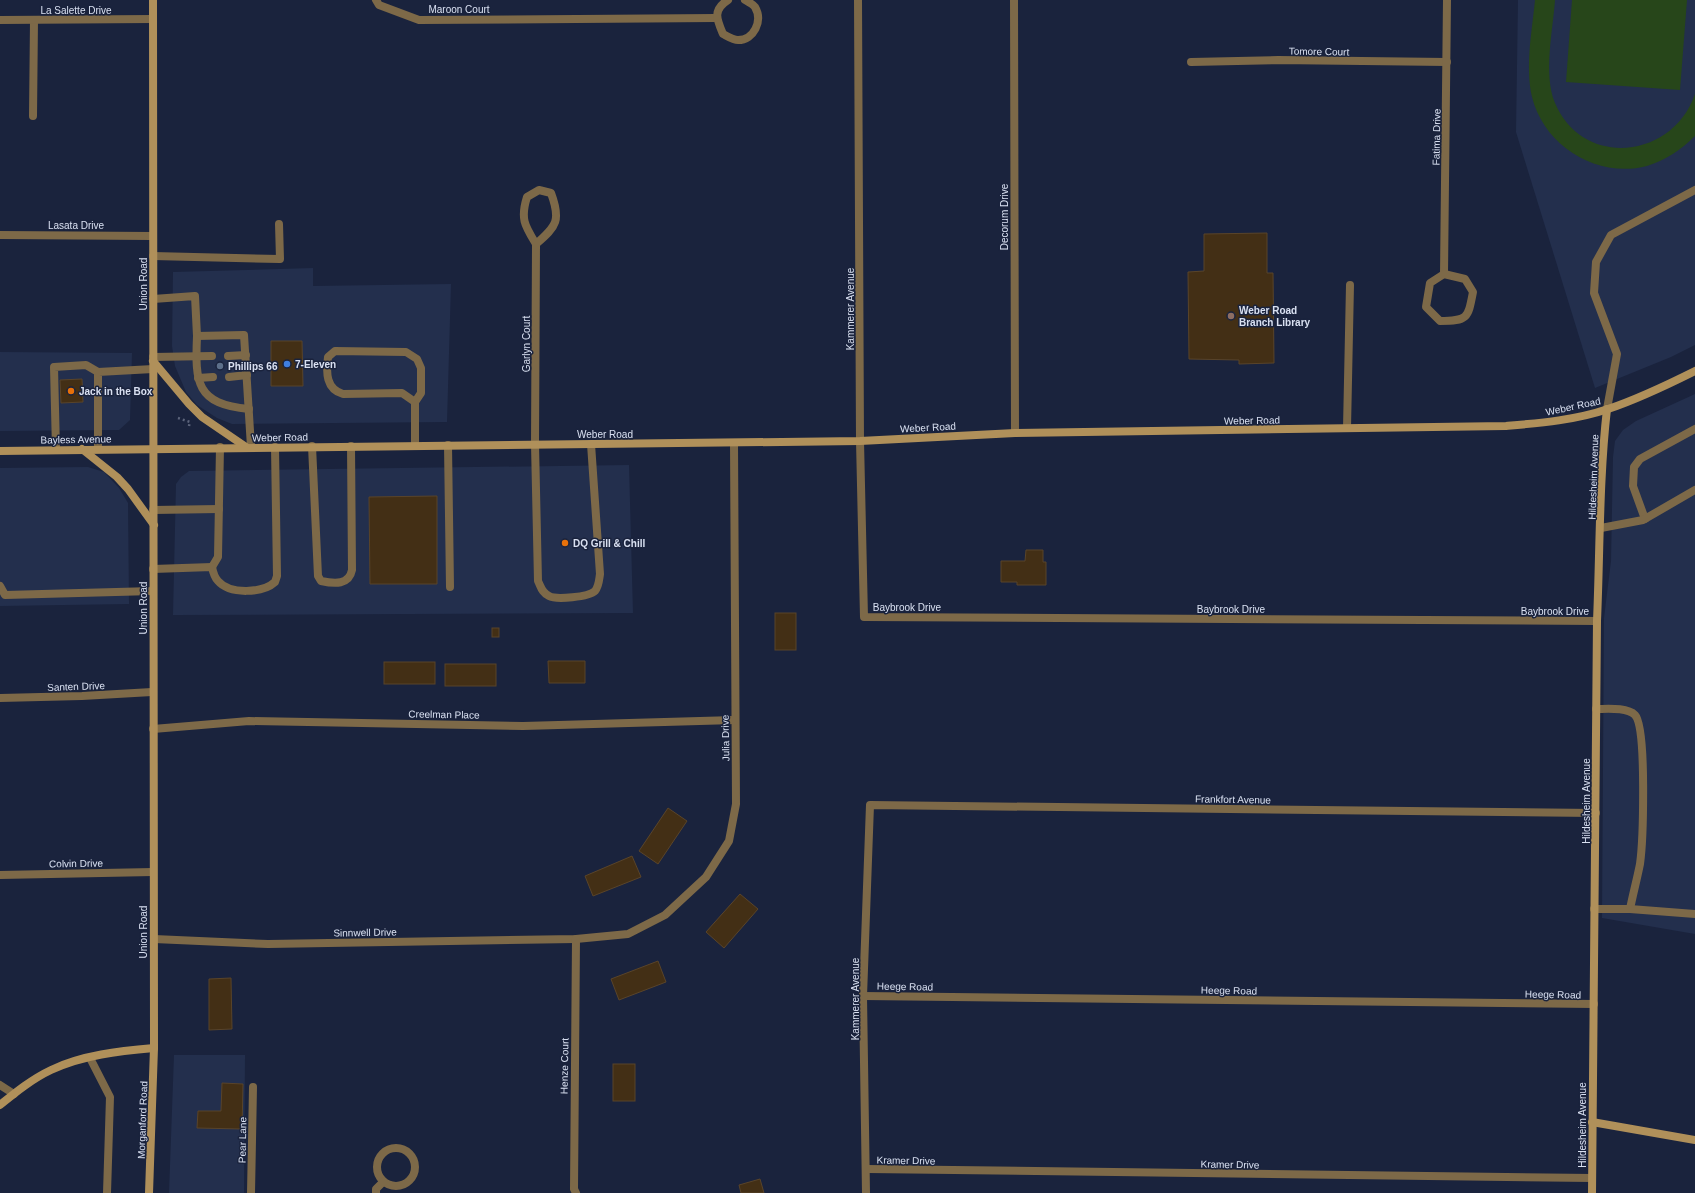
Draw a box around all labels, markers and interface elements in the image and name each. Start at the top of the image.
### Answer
street label: Maroon Court [428,4,490,15]
street label: La Salette Drive [40,5,112,16]
street label: Tomore Court [1289,45,1350,58]
street label: Fatima Drive [1431,108,1443,165]
street label: Decorum Drive [999,183,1010,250]
street label: Lasata Drive [48,220,105,231]
street label: Union Road [138,258,149,310]
street label: Kammerer Avenue [845,267,856,350]
place label: Weber Road Branch Library [1239,305,1311,328]
marker: Weber Road Branch Library [1226,311,1236,321]
street label: Garlyn Court [521,315,532,372]
marker: 7-Eleven [282,359,292,369]
place label: 7-Eleven [295,359,336,370]
marker: Phillips 66 [215,361,225,371]
place label: Phillips 66 [228,361,278,372]
marker: Jack in the Box [66,386,76,396]
place label: Jack in the Box [79,386,153,397]
street label: Weber Road [1545,395,1602,418]
street label: Weber Road [1224,415,1280,426]
street label: Weber Road [900,421,956,434]
street label: Weber Road [577,429,633,440]
street label: Weber Road [252,432,308,443]
street label: Bayless Avenue [40,433,112,446]
street label: Hildesheim Avenue [1587,434,1601,520]
marker: DQ Grill & Chill [560,538,570,548]
place label: DQ Grill & Chill [573,538,645,549]
street label: Union Road [138,582,149,634]
street label: Baybrook Drive [873,602,942,613]
street label: Baybrook Drive [1197,604,1266,615]
street label: Baybrook Drive [1521,606,1590,617]
street label: Santen Drive [47,680,106,693]
street label: Creelman Place [408,708,480,721]
street label: Julia Drive [720,714,731,761]
street label: Hildesheim Avenue [1581,758,1592,844]
street label: Frankfort Avenue [1195,793,1271,806]
street label: Colvin Drive [49,858,103,869]
street label: Union Road [138,906,149,958]
street label: Sinnwell Drive [333,926,397,939]
street label: Kammerer Avenue [850,957,861,1040]
street label: Heege Road [877,981,933,992]
street label: Heege Road [1201,985,1257,996]
street label: Heege Road [1525,989,1581,1000]
street label: Henze Court [559,1038,570,1094]
street label: Morganford Road [136,1081,149,1159]
street label: Hildesheim Avenue [1577,1082,1588,1168]
street label: Pear Lane [237,1116,248,1163]
street label: Kramer Drive [876,1154,936,1167]
street label: Kramer Drive [1200,1158,1260,1171]

